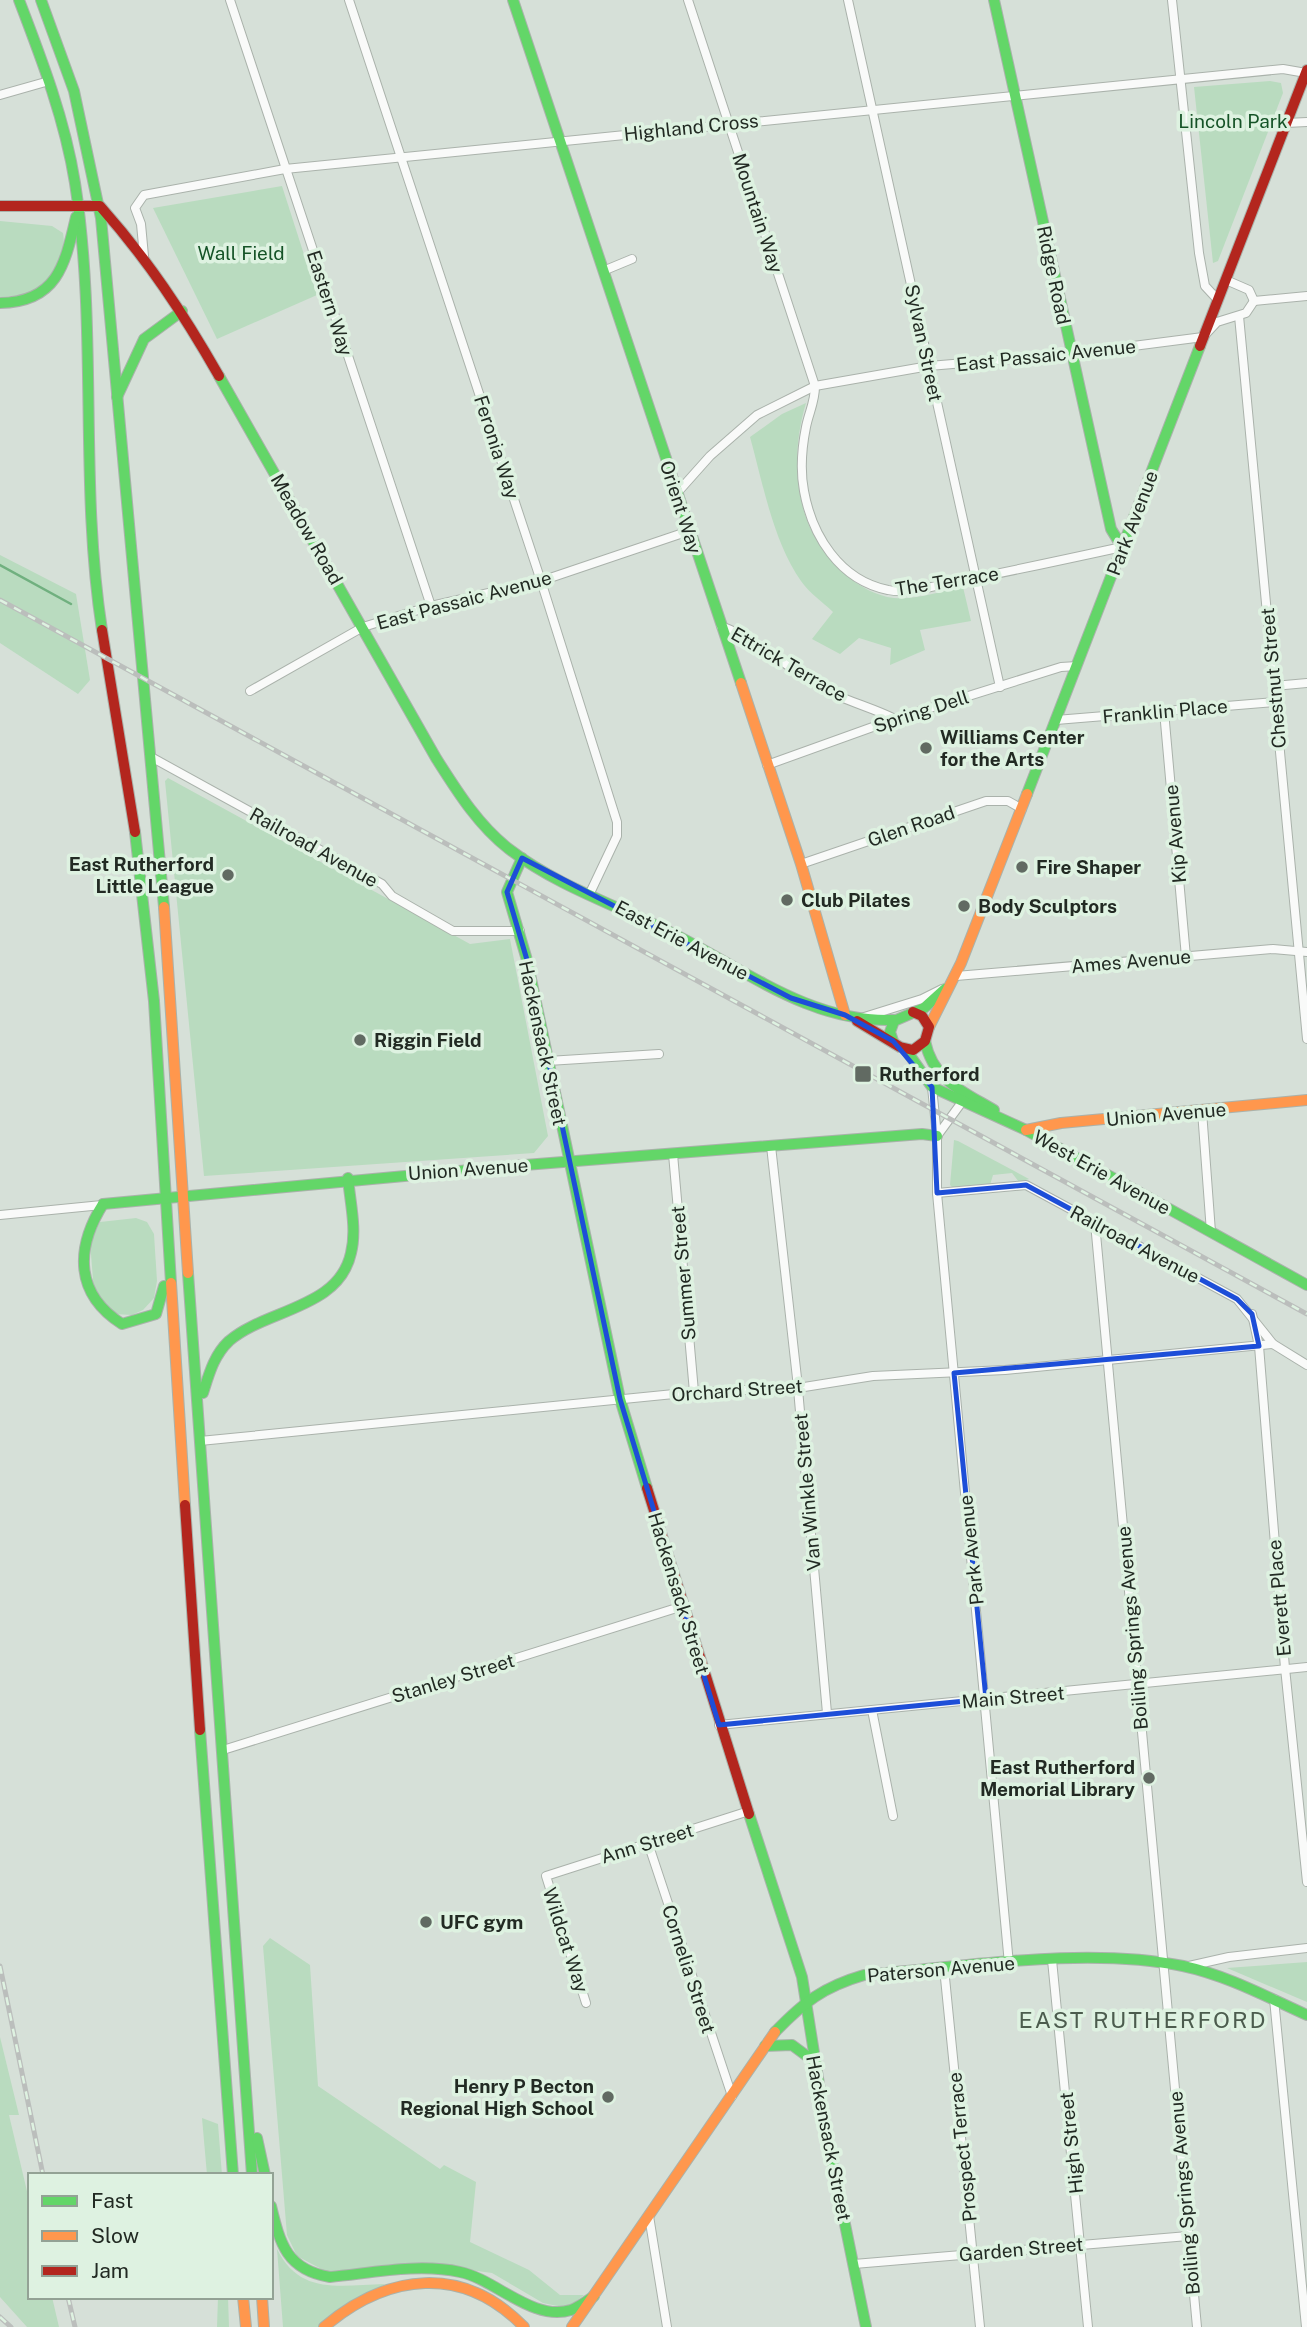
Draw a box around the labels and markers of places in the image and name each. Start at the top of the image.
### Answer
place label: Williams Center for the Arts [940,726,1085,770]
marker: Williams Center for the Arts [918,740,934,756]
place label: East Rutherford Little League [69,853,214,897]
place label: Fire Shaper [1036,856,1141,878]
marker: Fire Shaper [1014,859,1030,875]
marker: East Rutherford Little League [220,867,236,883]
place label: Club Pilates [801,889,911,911]
marker: Club Pilates [779,892,795,908]
place label: Body Sculptors [978,895,1117,917]
marker: Body Sculptors [956,898,972,914]
place label: Riggin Field [374,1029,482,1051]
marker: Riggin Field [352,1032,368,1048]
place label: Rutherford [879,1063,979,1085]
marker: Rutherford [853,1064,873,1084]
place label: East Rutherford Memorial Library [980,1756,1135,1800]
marker: East Rutherford Memorial Library [1141,1770,1157,1786]
place label: UFC gym [440,1911,523,1933]
marker: UFC gym [418,1914,434,1930]
place label: Henry P Becton Regional High School [400,2075,594,2119]
marker: Henry P Becton Regional High School [600,2089,616,2105]

